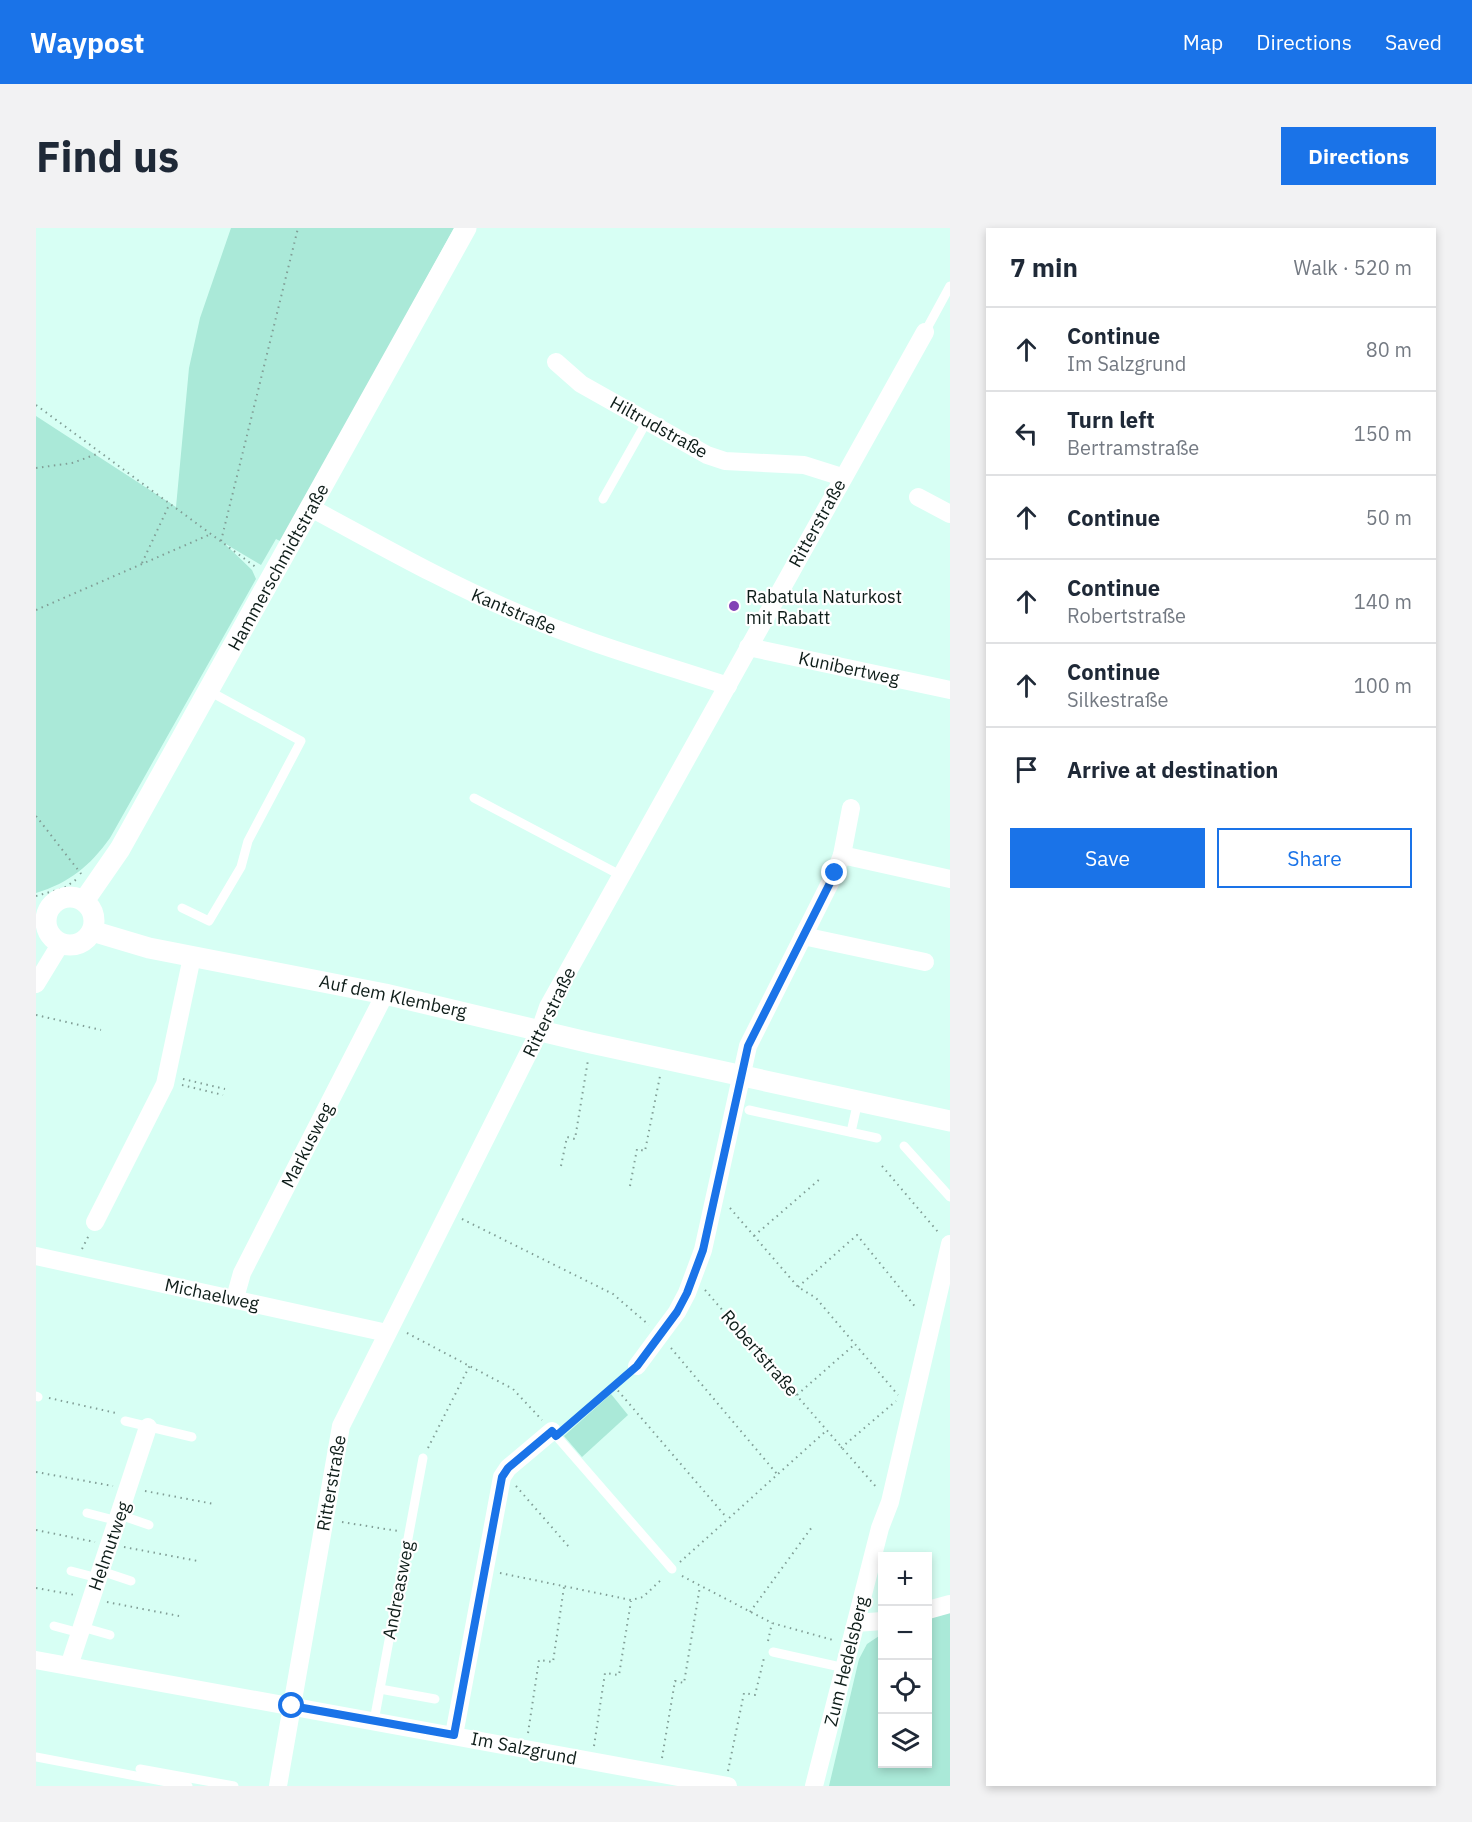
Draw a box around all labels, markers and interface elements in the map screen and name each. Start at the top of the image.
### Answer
text: Waypost [30,24,144,61]
text: Map [1183,28,1223,56]
text: Directions [1256,28,1352,56]
text: Saved [1385,28,1442,56]
button: Directions [1281,127,1436,185]
text: Find us [36,129,179,184]
text: 7 min [1010,250,1078,284]
text: Walk · 520 m [1294,254,1412,281]
text: Continue [1067,321,1160,350]
icon: ahead [1010,333,1043,366]
text: 80 m [1366,336,1412,363]
text: Im Salzgrund [1067,350,1186,377]
street label: Hiltrudstraße [606,391,712,463]
text: Turn left [1067,405,1155,434]
icon: left [1010,417,1043,450]
text: 150 m [1354,420,1412,447]
text: Bertramstraße [1067,434,1199,461]
street label: Ritterstraße [783,475,851,571]
street label: Hammerschmidtstraße [222,479,334,655]
icon: ahead [1010,501,1043,534]
text: Continue [1067,503,1160,532]
text: 50 m [1366,504,1412,531]
text: Continue [1067,573,1160,602]
street label: Kantstraße [468,583,560,639]
place label: Rabatula Naturkost mit Rabatt [746,585,902,629]
icon: ahead [1010,585,1043,618]
text: 140 m [1354,588,1412,615]
marker: Rabatula Naturkost mit Rabatt [727,599,741,613]
text: Robertstraße [1067,602,1186,629]
street label: Kunibertweg [796,646,902,690]
text: Continue [1067,657,1160,686]
icon: ahead [1010,669,1043,702]
text: 100 m [1354,672,1412,699]
text: Silkestraße [1067,686,1169,713]
icon: arrive [1010,753,1043,786]
text: Arrive at destination [1067,755,1278,784]
button: Save [1010,828,1205,888]
button: Share [1217,828,1412,888]
route end [821,859,847,885]
street label: Ritterstraße [517,963,581,1061]
street label: Auf dem Klemberg [317,969,469,1023]
street label: Markusweg [276,1098,338,1191]
street label: Michaelweg [163,1273,262,1315]
street label: Robertstraße [716,1305,804,1401]
street label: Ritterstraße [311,1433,351,1533]
street label: Helmutweg [83,1498,135,1594]
street label: Andreasweg [377,1538,419,1641]
map controls [878,1552,932,1768]
button: + [878,1552,932,1606]
street label: Zum Hedelsberg [819,1593,873,1728]
button: − [878,1606,932,1660]
button: locate [878,1660,932,1714]
route start [278,1692,304,1718]
button: layers [878,1714,932,1768]
street label: Im Salzgrund [469,1726,579,1770]

